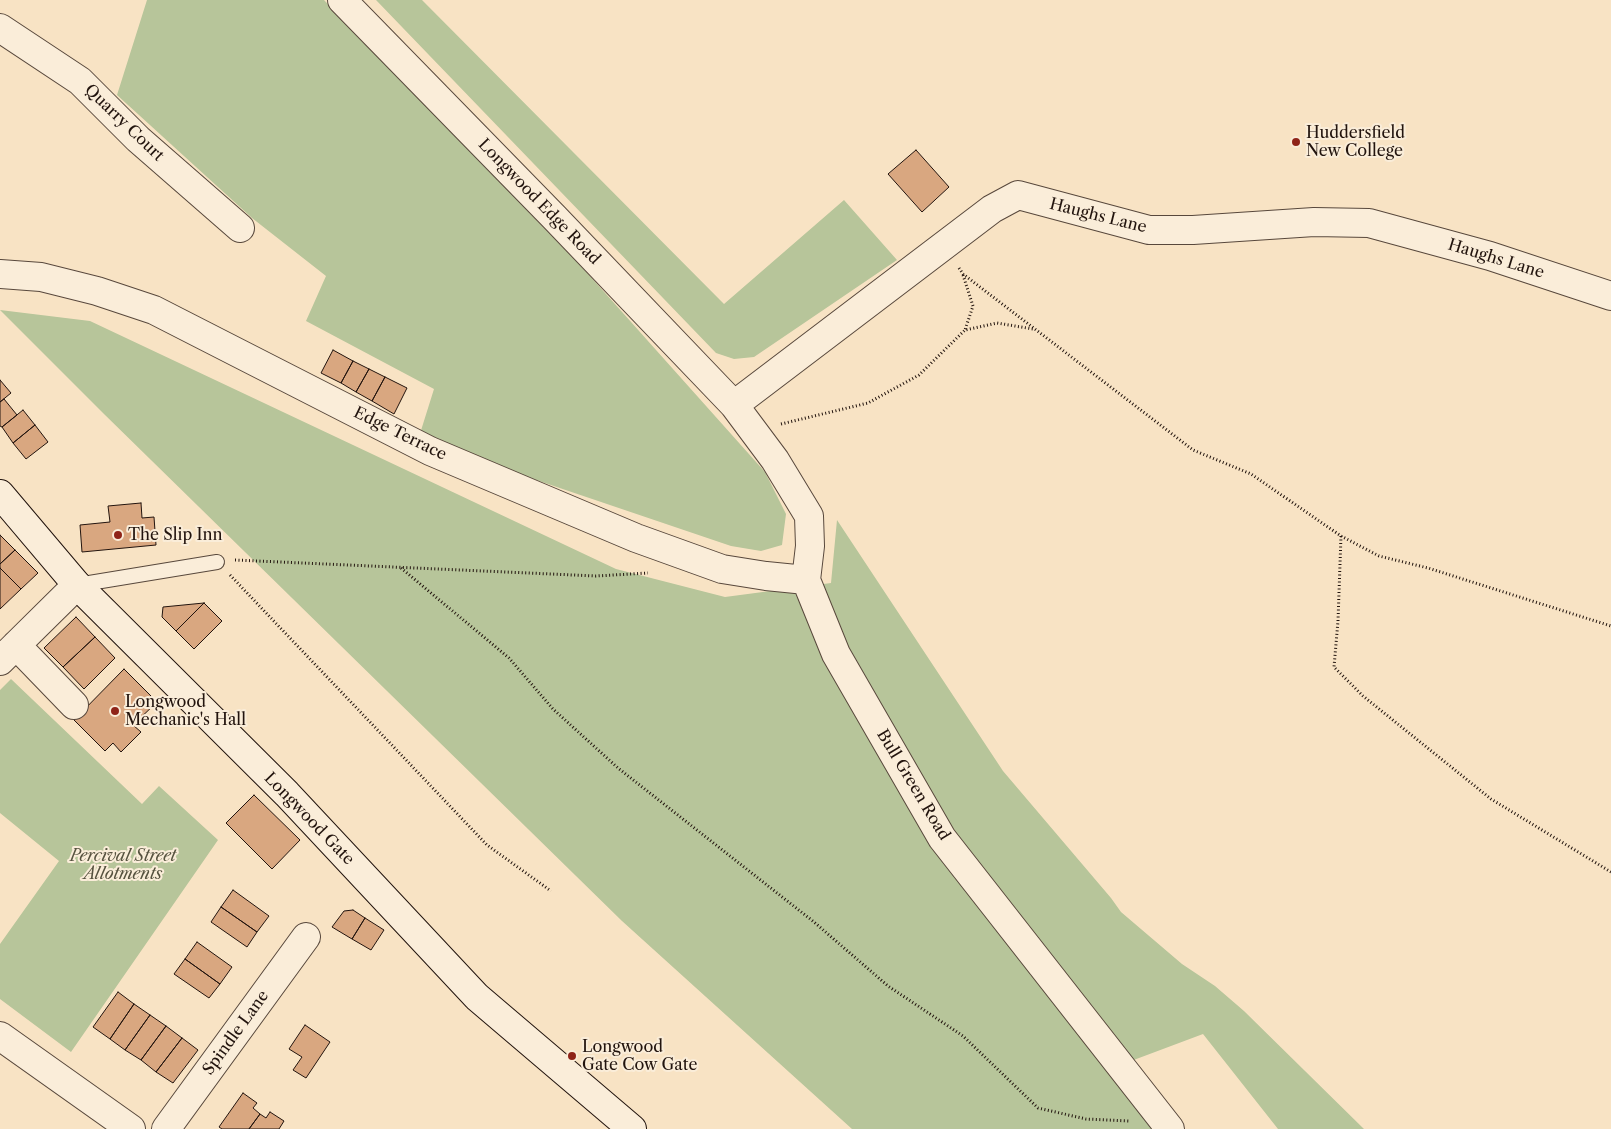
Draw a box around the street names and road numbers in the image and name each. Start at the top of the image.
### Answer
street label: Quarry Court [80,80,168,166]
street label: Longwood Edge Road [474,135,604,269]
street label: Haughs Lane [1047,195,1149,237]
street label: Haughs Lane [1446,235,1546,283]
street label: Edge Terrace [350,403,450,465]
street label: Bull Green Road [872,726,954,844]
street label: Longwood Gate [260,769,358,869]
street label: Spindle Lane [199,987,273,1079]

